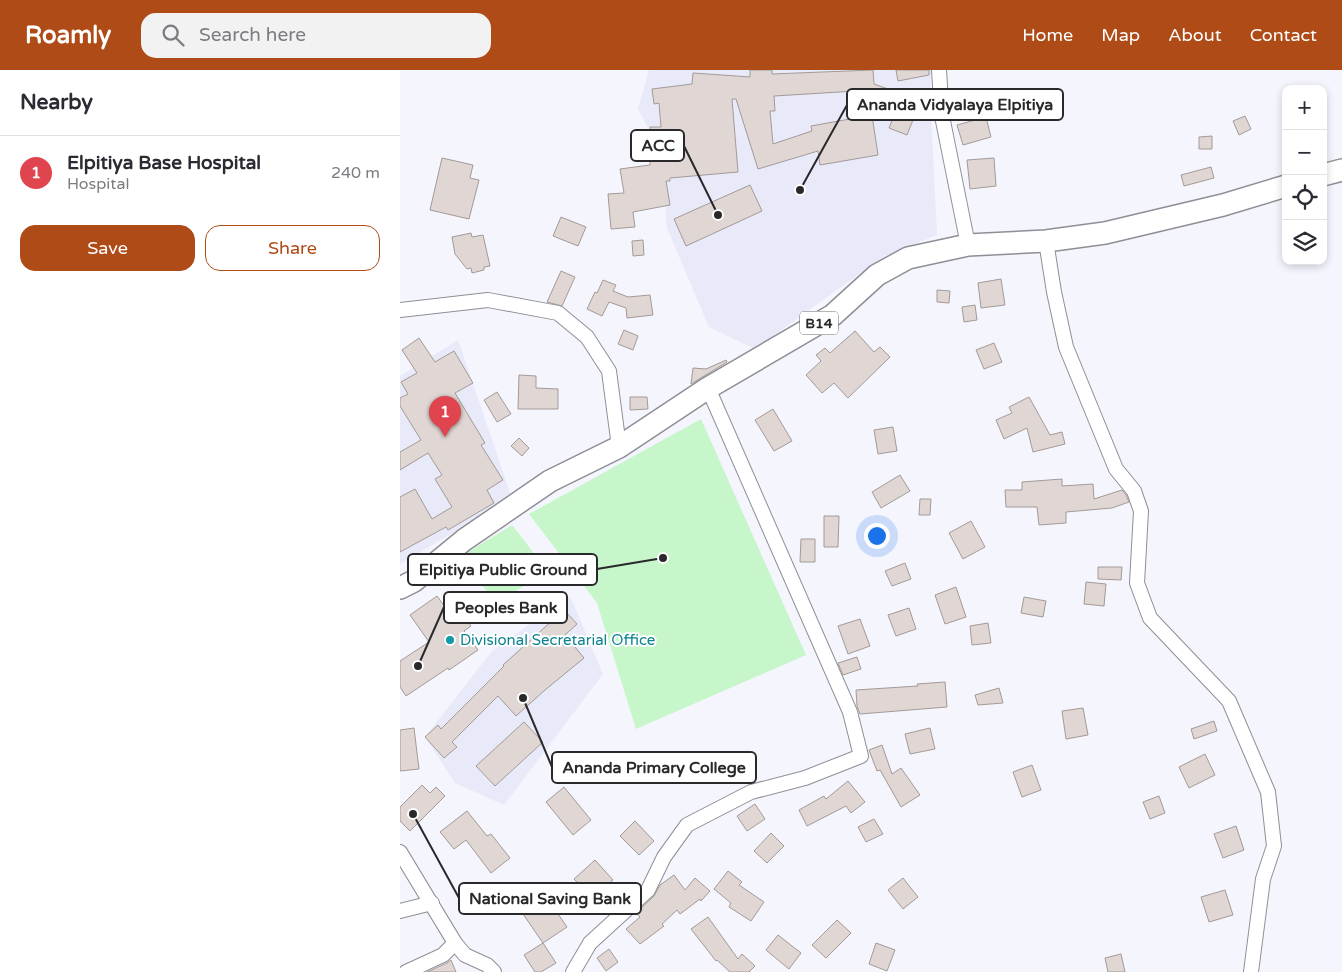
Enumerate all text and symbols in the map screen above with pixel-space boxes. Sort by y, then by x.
search box [141,13,491,58]
text: Roamly [25,21,111,50]
icon: search [159,21,187,49]
text: Search here [199,24,306,46]
text: Home [1022,24,1073,46]
text: Map [1101,24,1140,46]
text: About [1168,24,1222,46]
text: Contact [1250,24,1317,46]
map controls [1282,85,1327,265]
button: + [1282,85,1327,130]
callout: Ananda Vidyalaya Elpitiya [847,89,1063,120]
text: Nearby [20,90,93,115]
text: Ananda Vidyalaya Elpitiya [857,95,1053,115]
callout: ACC [631,130,684,161]
button: − [1282,130,1327,175]
text: ACC [641,136,675,156]
text: Elpitiya Base Hospital [67,152,261,174]
text: 1 [31,163,41,183]
text: 240 m [331,163,380,183]
text: Hospital [67,174,129,194]
button: locate [1282,175,1327,220]
button: layers [1282,220,1327,265]
button: Save [20,225,195,271]
button: Share [205,225,380,271]
road number: B14 [800,312,838,334]
pin: 1 [429,396,461,437]
your location [864,523,890,549]
callout: Elpitiya Public Ground [408,554,597,585]
text: Elpitiya Public Ground [419,560,587,580]
callout: Peoples Bank [444,592,567,623]
text: Peoples Bank [455,598,558,618]
place label: Divisional Secretarial Office [460,631,655,649]
marker: Divisional Secretarial Office [444,634,456,646]
callout: Ananda Primary College [552,752,756,783]
text: Ananda Primary College [562,758,746,778]
callout: National Saving Bank [459,883,641,914]
text: National Saving Bank [469,889,631,909]

